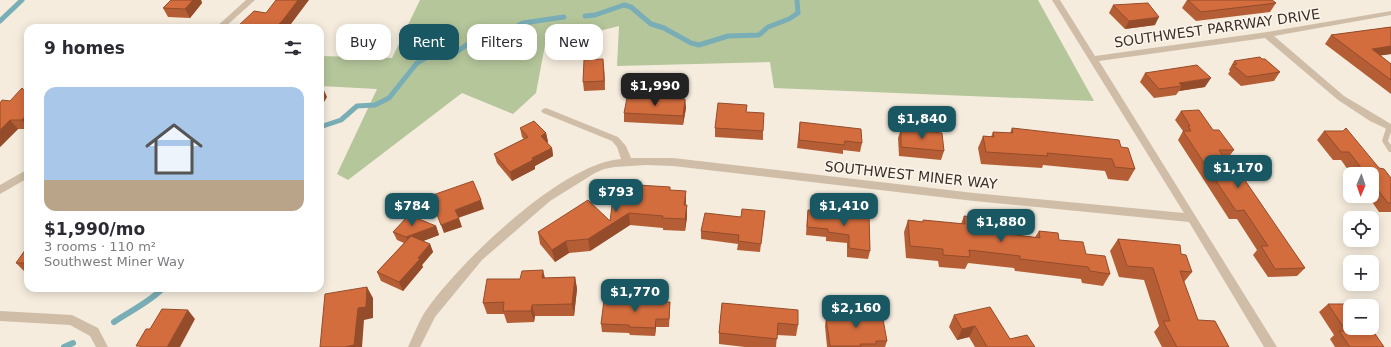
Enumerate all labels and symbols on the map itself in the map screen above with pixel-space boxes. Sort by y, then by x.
street label: SOUTHWEST PARRWAY DRIVE [1113,6,1321,50]
pin: $1,990 [622,73,688,107]
pin: $1,840 [889,106,955,140]
pin: $1,170 [1205,155,1271,189]
street label: SOUTHWEST MINER WAY [824,158,999,192]
north arrow [1343,167,1379,203]
pin: $793 [592,179,640,213]
pin: $784 [388,193,436,227]
pin: $1,410 [811,193,877,227]
pin: $1,880 [968,209,1034,243]
pin: $1,770 [602,279,668,313]
pin: $2,160 [823,295,889,329]

